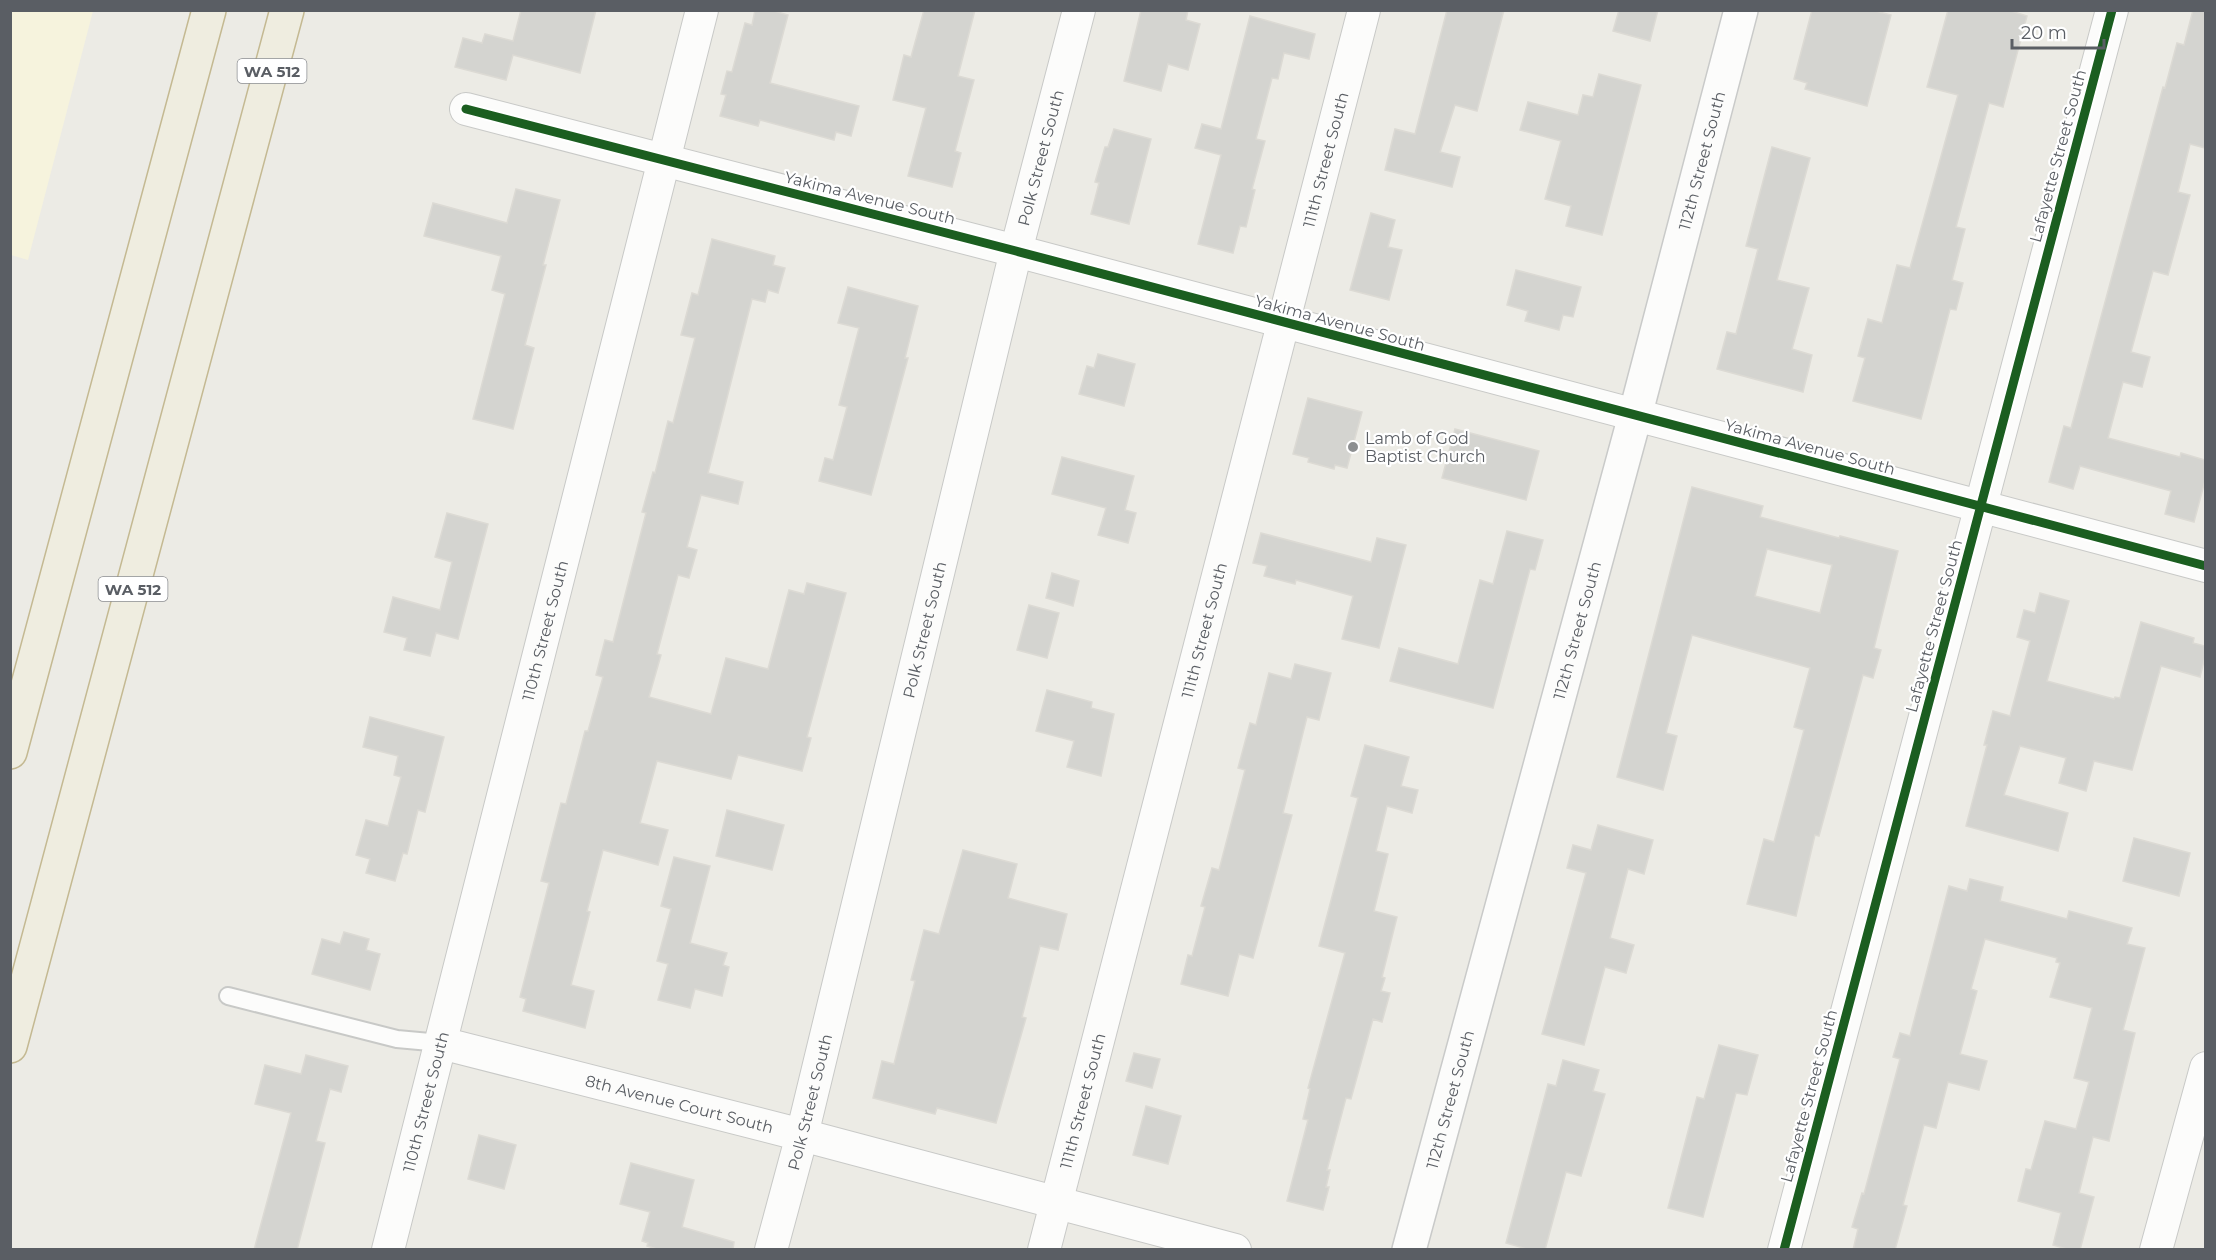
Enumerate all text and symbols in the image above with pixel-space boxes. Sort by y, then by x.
scale bar [2012,12,2104,50]
text: 20 m [2021,22,2067,44]
road number: WA 512 [238,59,306,83]
street label: Lafayette Street South [2026,67,2090,245]
street label: Polk Street South [1013,88,1067,228]
street label: 112th Street South [1674,89,1729,232]
street label: 111th Street South [1299,90,1352,230]
street label: Yakima Avenue South [783,168,957,228]
street label: Yakima Avenue South [1253,291,1427,355]
street label: Yakima Avenue South [1723,415,1897,479]
place label: Lamb of God Baptist Church [1365,429,1485,466]
marker: Lamb of God Baptist Church [1346,440,1360,454]
street label: Lafayette Street South [1902,537,1966,715]
street label: 110th Street South [518,558,572,703]
street label: Polk Street South [899,559,950,700]
street label: 112th Street South [1549,559,1605,702]
street label: 111th Street South [1177,560,1231,700]
road number: WA 512 [98,577,168,601]
street label: Lafayette Street South [1777,1007,1841,1185]
street label: 112th Street South [1422,1028,1478,1171]
street label: 110th Street South [399,1029,452,1174]
street label: 111th Street South [1056,1031,1109,1171]
street label: Polk Street South [783,1032,836,1172]
street label: 8th Avenue Court South [583,1071,775,1137]

